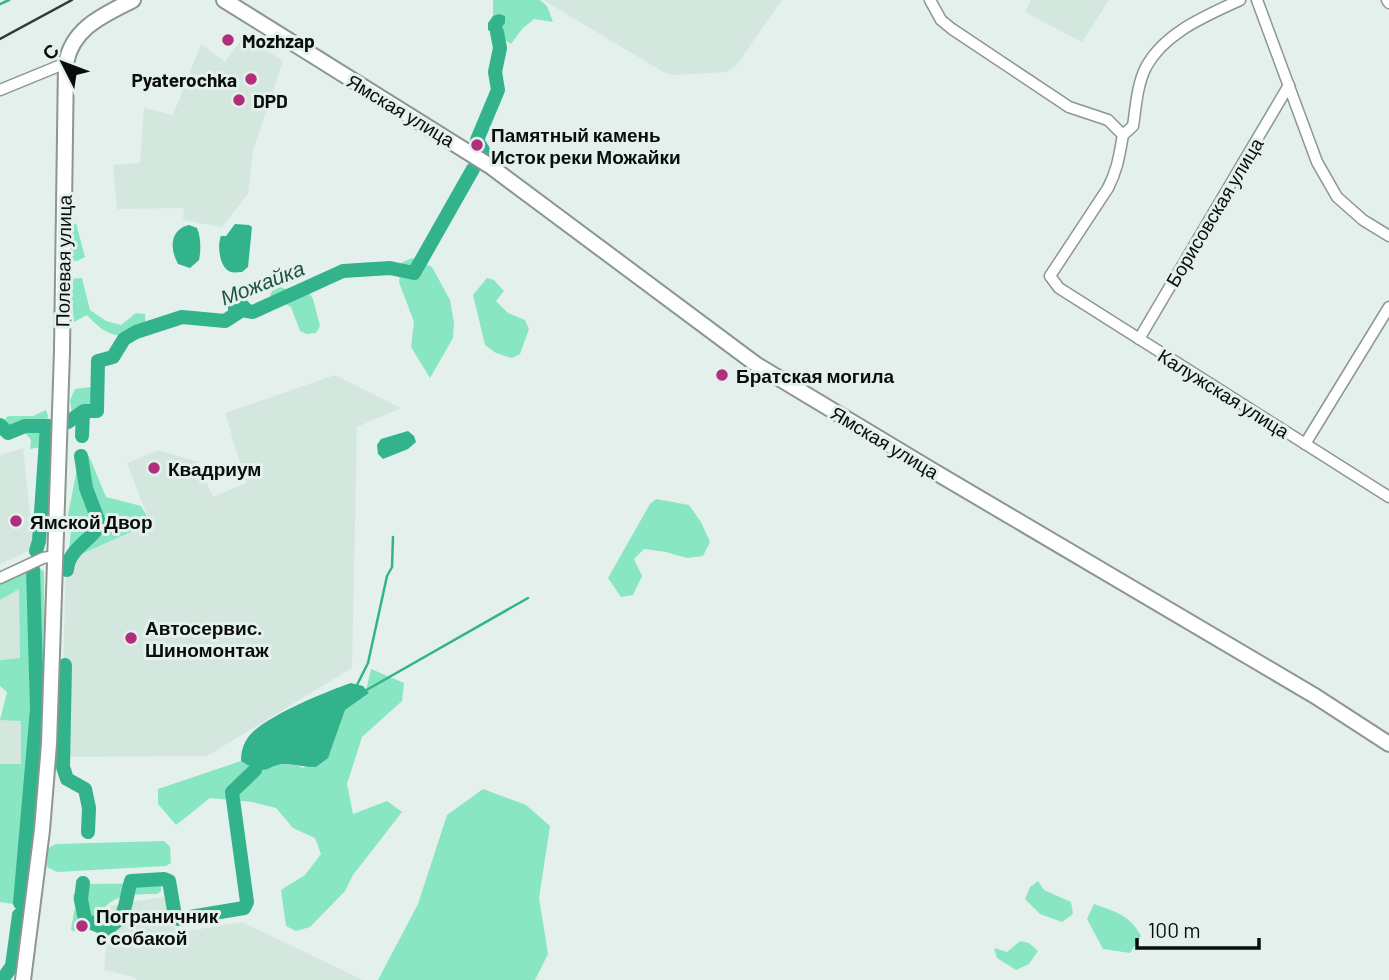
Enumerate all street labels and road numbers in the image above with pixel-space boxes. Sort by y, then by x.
street label: Ямская улица [343,69,460,151]
street label: Борисовская улица [1160,133,1268,291]
street label: Полевая улица [50,194,76,327]
street label: Калужская улица [1154,343,1294,443]
street label: Ямская улица [827,401,944,483]

